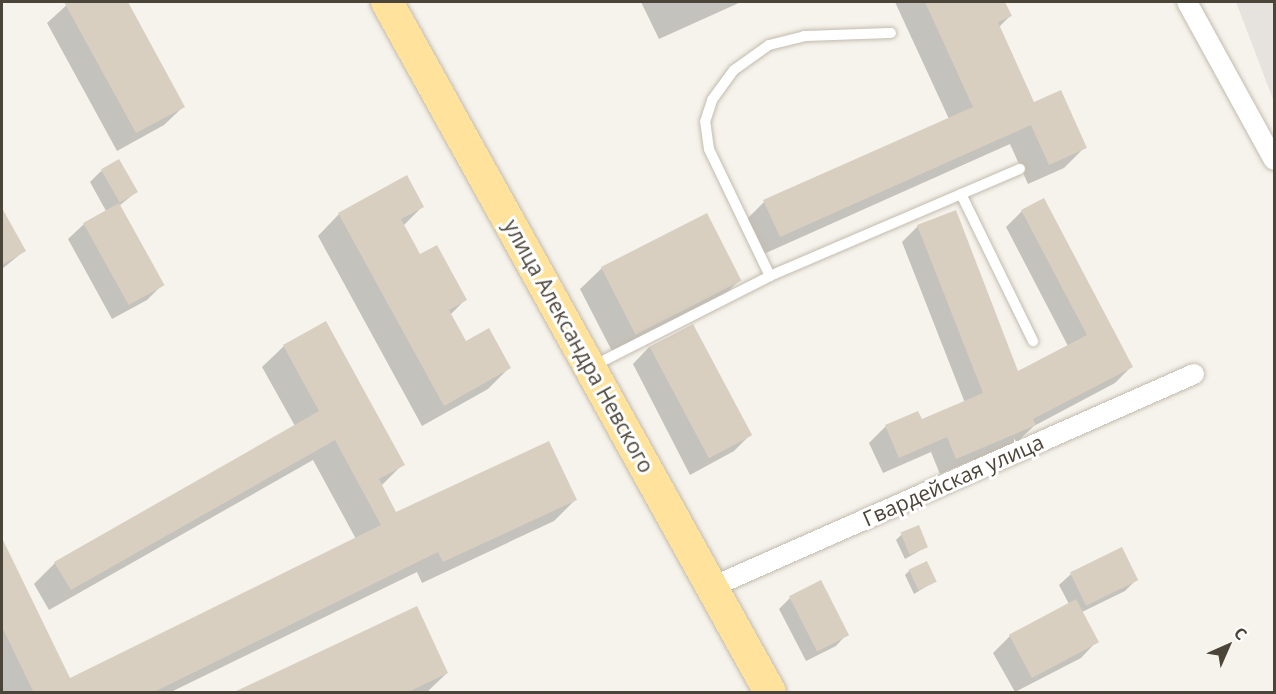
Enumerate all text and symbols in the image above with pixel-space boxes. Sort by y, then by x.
street label: улица Александра Невского [499,215,659,477]
street label: Гвардейская улица [859,429,1047,531]
north arrow [1198,616,1258,676]
text: С [1229,622,1252,645]

